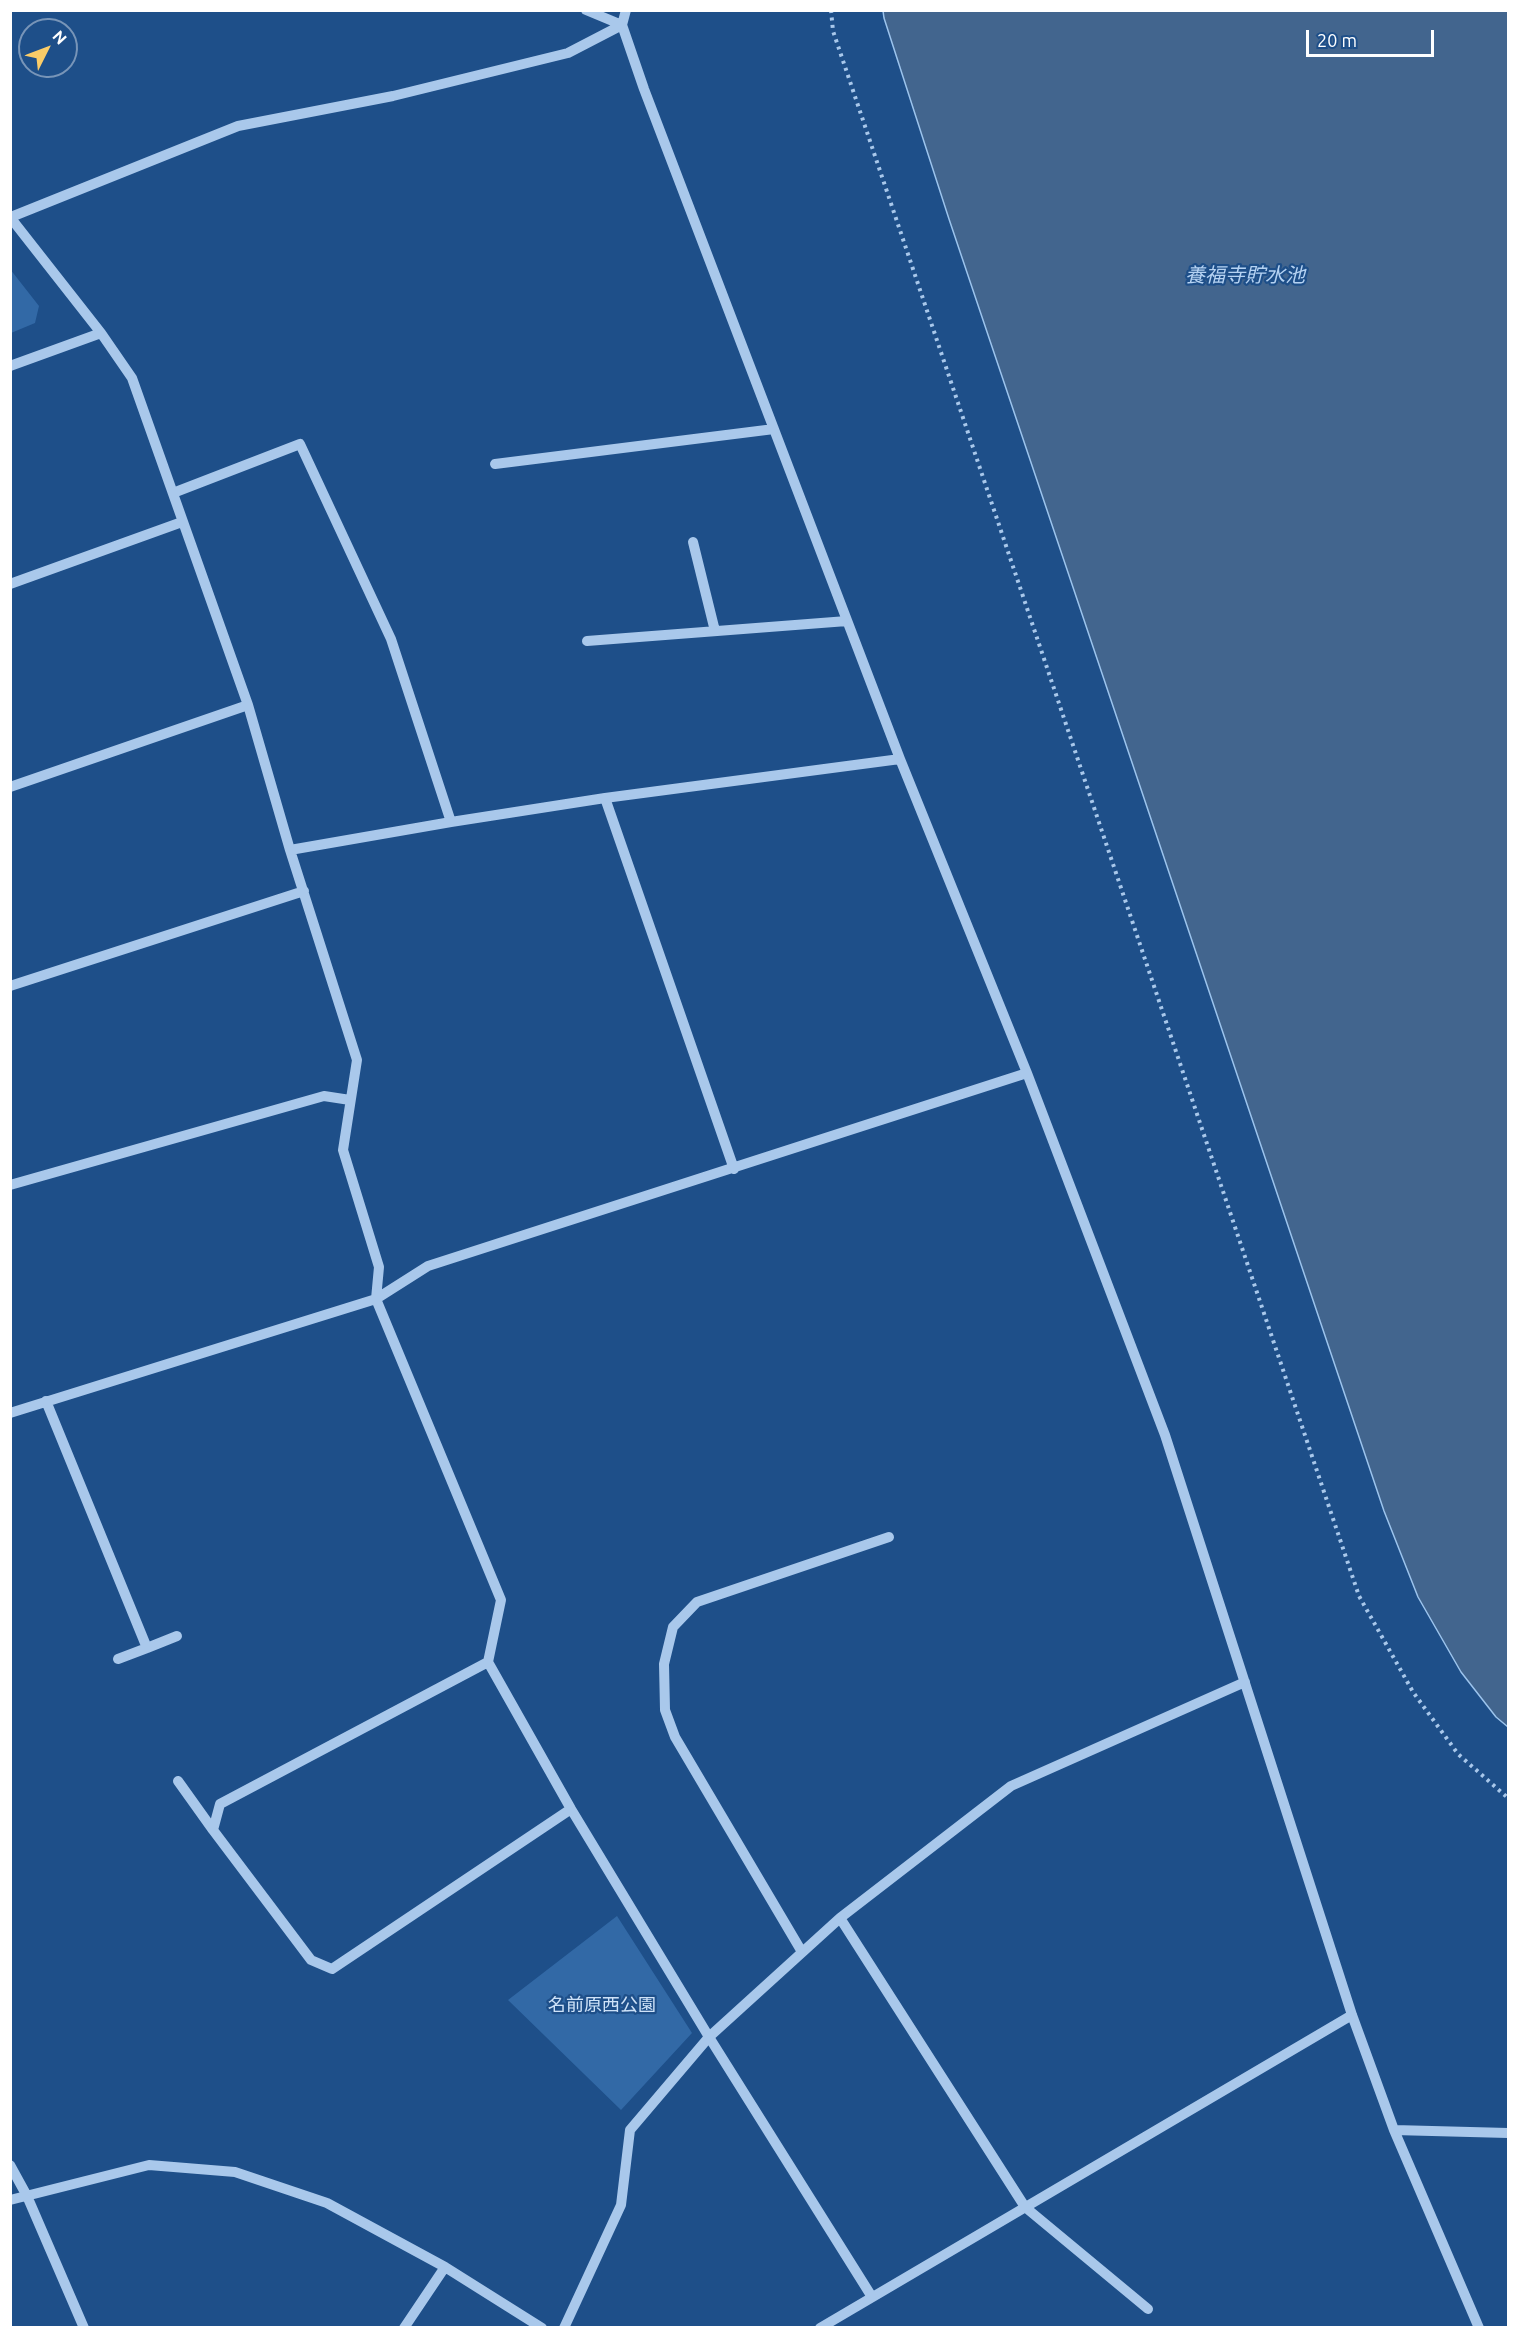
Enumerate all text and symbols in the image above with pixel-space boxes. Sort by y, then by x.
north arrow [18,18,78,78]
scale bar [1309,18,1436,56]
text: N [49,27,71,48]
text: 20 m [1317,30,1357,50]
water label: 養福寺貯水池 [1185,263,1305,287]
park label: 名前原西公園 [548,1994,656,2016]

